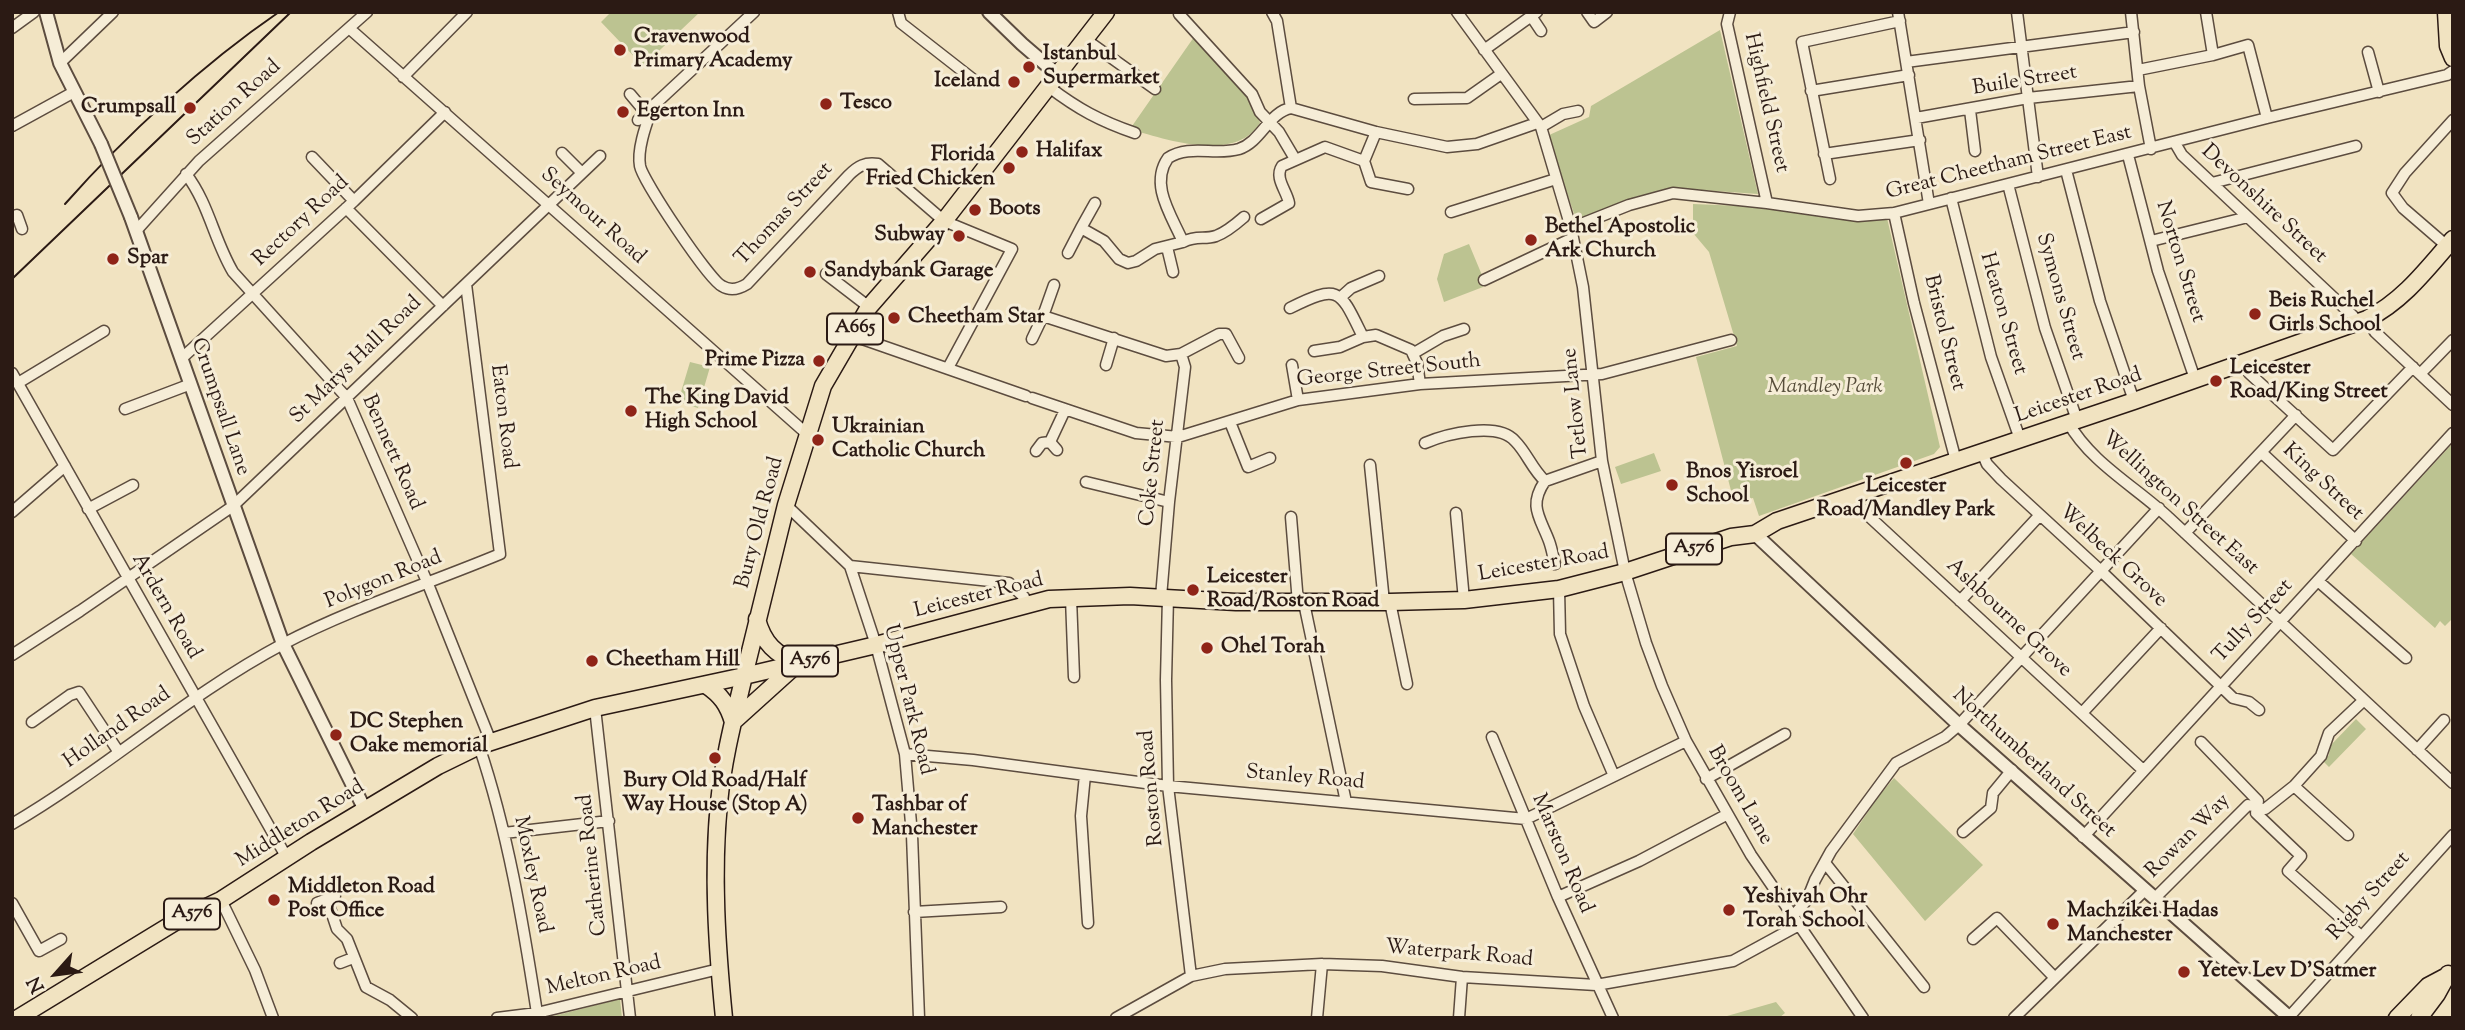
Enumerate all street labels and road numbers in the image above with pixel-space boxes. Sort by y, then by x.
street label: Highfield Street [1737,31,1793,175]
street label: Station Road [183,55,287,153]
street label: Buile Street [1971,61,2079,103]
street label: Great Cheetham Street East [1884,121,2134,207]
street label: Devonshire Street [2195,140,2331,270]
street label: Thomas Street [731,158,839,272]
street label: Seymour Road [534,163,650,271]
street label: Rectory Road [249,171,355,273]
street label: Norton Street [2149,198,2209,326]
street label: Symons Street [2029,231,2089,363]
street label: Heaton Street [1973,250,2031,378]
street label: Bristol Street [1916,272,1970,394]
street label: St Marys Hall Road [286,292,428,430]
road number: A665 [827,314,883,344]
street label: Crumpsall Lane [184,335,254,479]
street label: Tetlow Lane [1559,347,1595,459]
street label: George Street South [1296,350,1482,394]
street label: Eaton Road [483,363,521,471]
street label: Leicester Road [2012,364,2146,430]
street label: Bennett Road [354,392,428,514]
street label: Coke Street [1136,418,1172,528]
street label: Wellington Street East [2095,427,2263,581]
street label: King Street [2276,439,2368,527]
street label: Bury Old Road [731,454,791,592]
street label: Welbeck Grove [2052,500,2172,614]
road number: A576 [1666,534,1722,564]
street label: Leicester Road [1477,541,1611,589]
street label: Polygon Road [322,546,446,616]
street label: Ardern Road [125,550,205,664]
street label: Ashbourne Grove [1940,554,2076,684]
street label: Leicester Road [912,569,1046,625]
street label: Tully Street [2209,575,2299,669]
street label: Upper Park Road [876,622,938,778]
road number: A576 [782,646,838,676]
street label: Holland Road [60,683,176,775]
street label: Northumberland Street [1946,684,2120,844]
street label: Roston Road [1135,729,1171,847]
street label: Broom Lane [1701,742,1777,850]
street label: Stanley Road [1245,761,1365,797]
street label: Middleton Road [232,775,370,875]
street label: Rowan Way [2141,789,2237,885]
street label: Marston Road [1524,790,1598,918]
street label: Catherine Road [574,793,614,937]
street label: Moxley Road [506,814,556,936]
street label: Rigby Street [2323,847,2417,947]
road number: A576 [164,898,220,930]
street label: Waterpark Road [1384,936,1534,974]
street label: Melton Road [544,952,664,1002]

